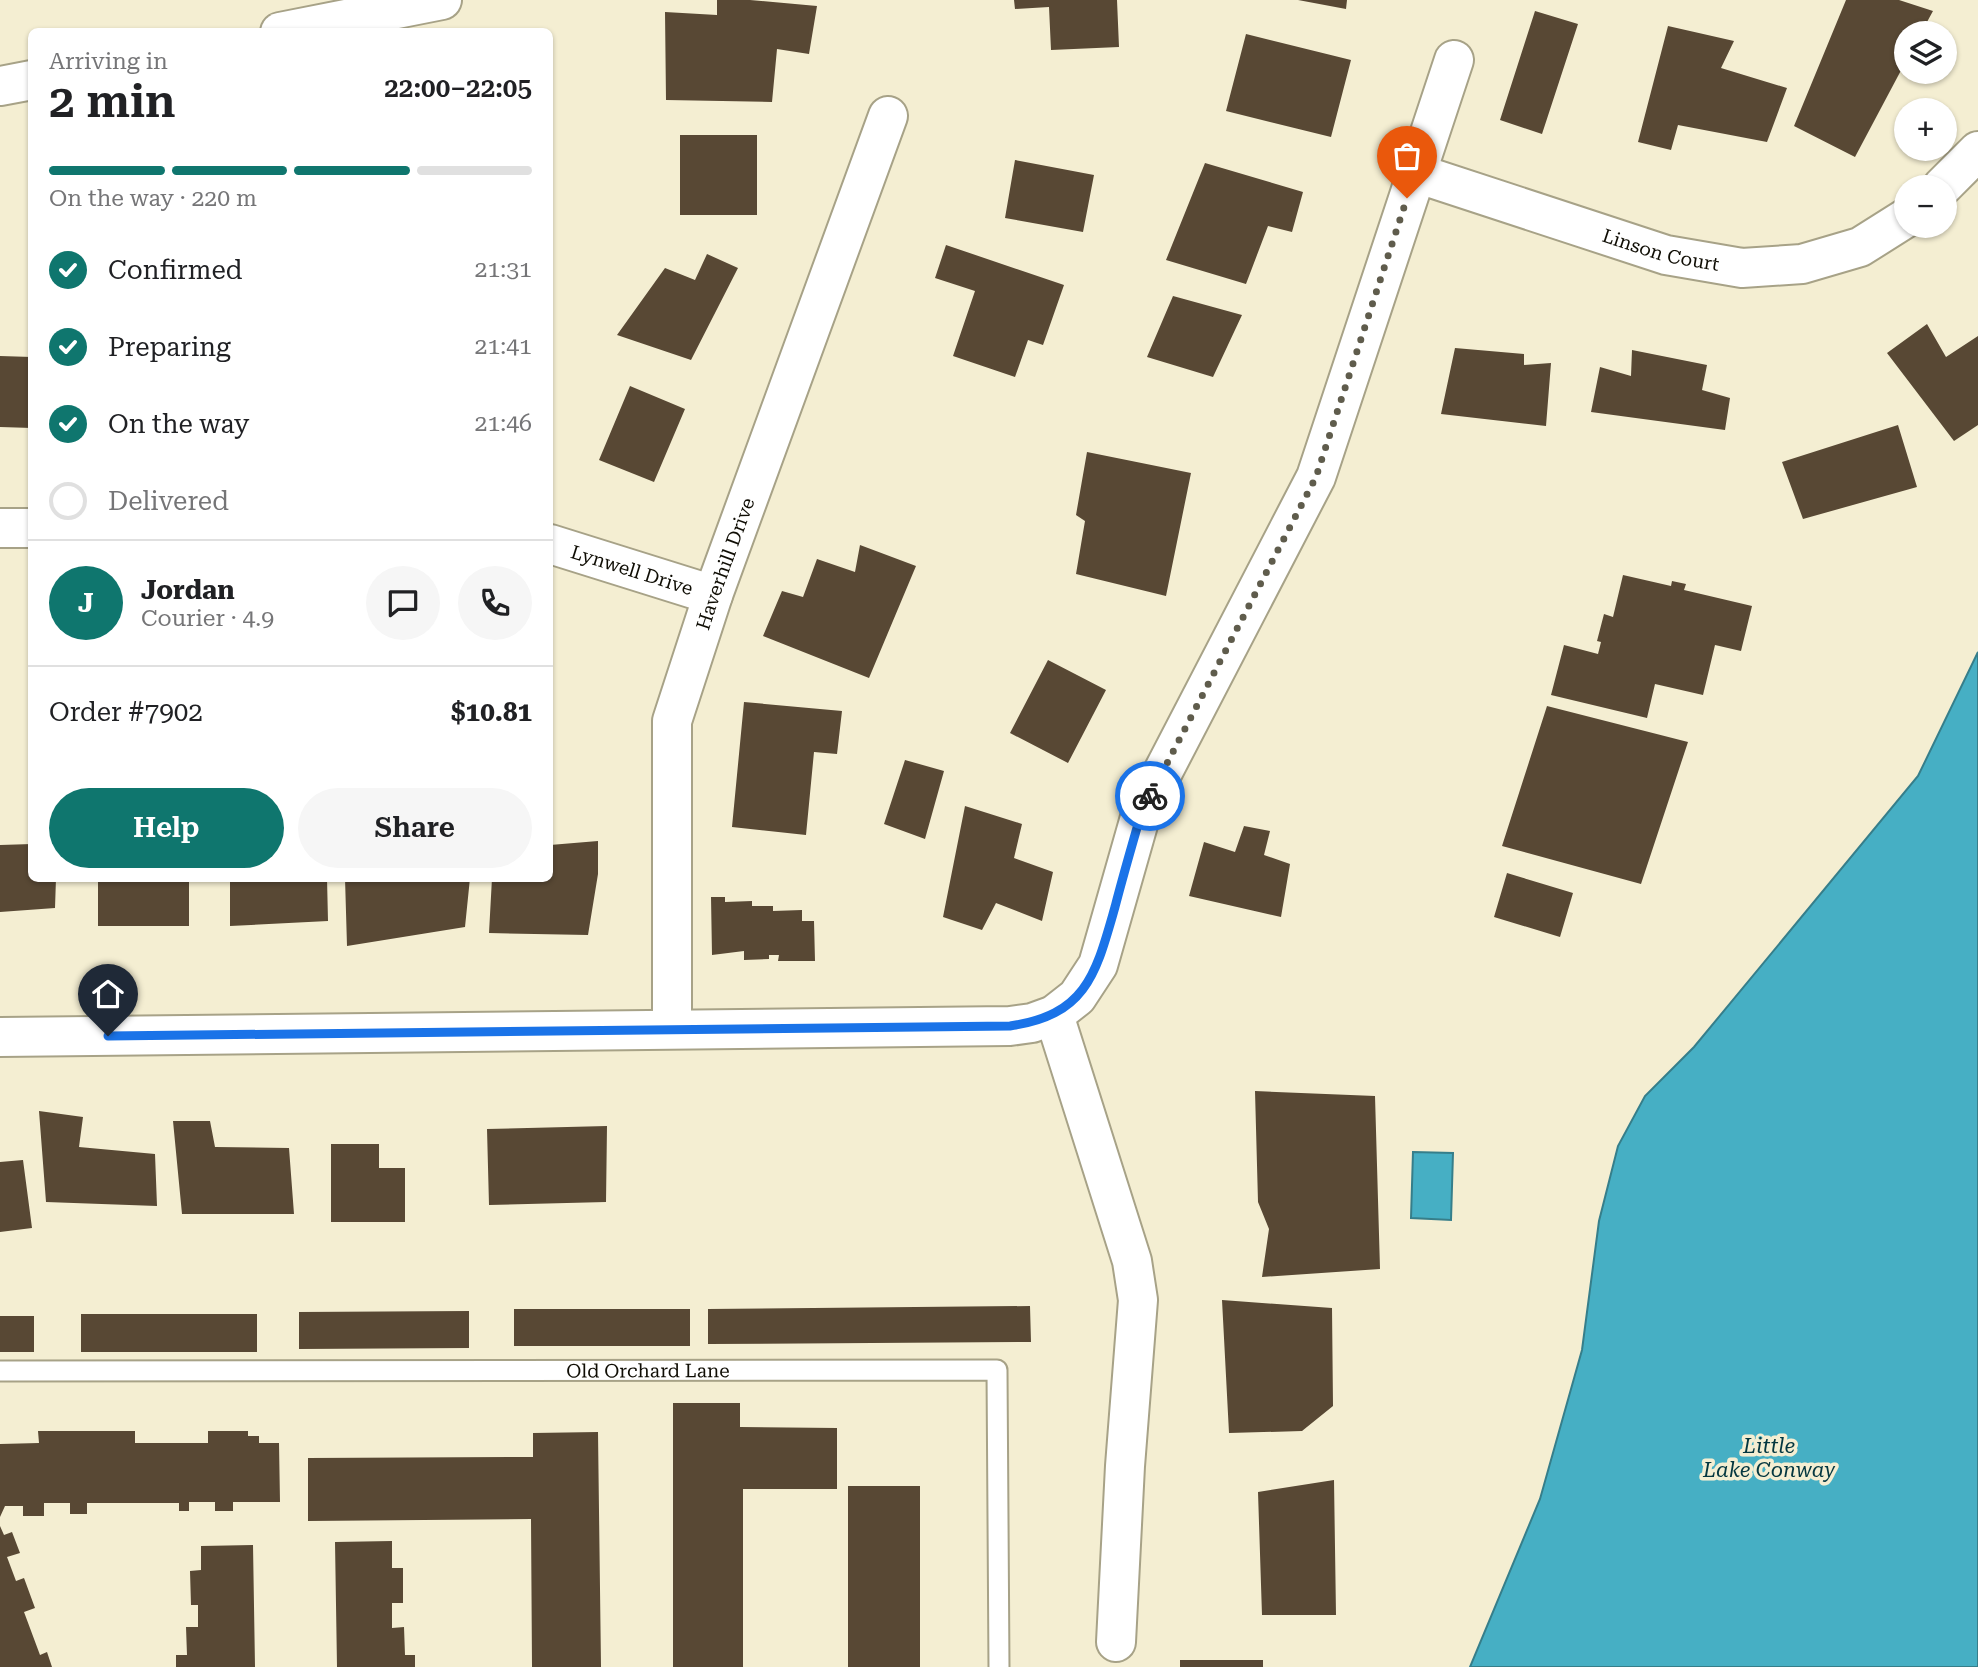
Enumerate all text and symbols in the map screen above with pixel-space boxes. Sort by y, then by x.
map controls [1894,21,1957,238]
button: layers [1894,21,1957,84]
text: Arriving in [49,48,168,75]
text: 22:00–22:05 [384,73,532,103]
text: 2 min [49,74,176,128]
button: + [1894,98,1957,161]
pin [1377,126,1437,198]
icon: bag [1388,137,1426,175]
button: − [1894,175,1957,238]
text: On the way · 220 m [49,185,257,212]
street label: Linson Court [1599,224,1721,276]
icon: check [49,251,87,289]
text: Confirmed [108,255,243,285]
text: 21:31 [475,256,532,283]
icon: check [49,328,87,366]
text: Preparing [108,332,231,362]
text: 21:41 [475,333,532,360]
icon: check [49,405,87,443]
text: On the way [108,409,249,439]
text: 21:46 [475,410,532,437]
text: Delivered [108,486,229,516]
street label: Haverhill Drive [691,495,760,633]
street label: Lynwell Drive [568,540,696,600]
button: chat [366,566,440,640]
button: phone [458,566,532,640]
text: Jordan [141,575,235,605]
text: J [78,588,94,618]
text: Courier · 4.9 [141,605,274,632]
text: Order #7902 [49,697,203,727]
text: $10.81 [451,697,532,727]
courier [1115,761,1185,831]
icon: bike [1131,777,1169,815]
button: Help [49,788,284,868]
button: Share [298,788,532,868]
pin [78,964,138,1036]
icon: home [89,975,127,1013]
street label: Old Orchard Lane [566,1359,730,1382]
water label: Little Lake Conway [1702,1434,1835,1482]

